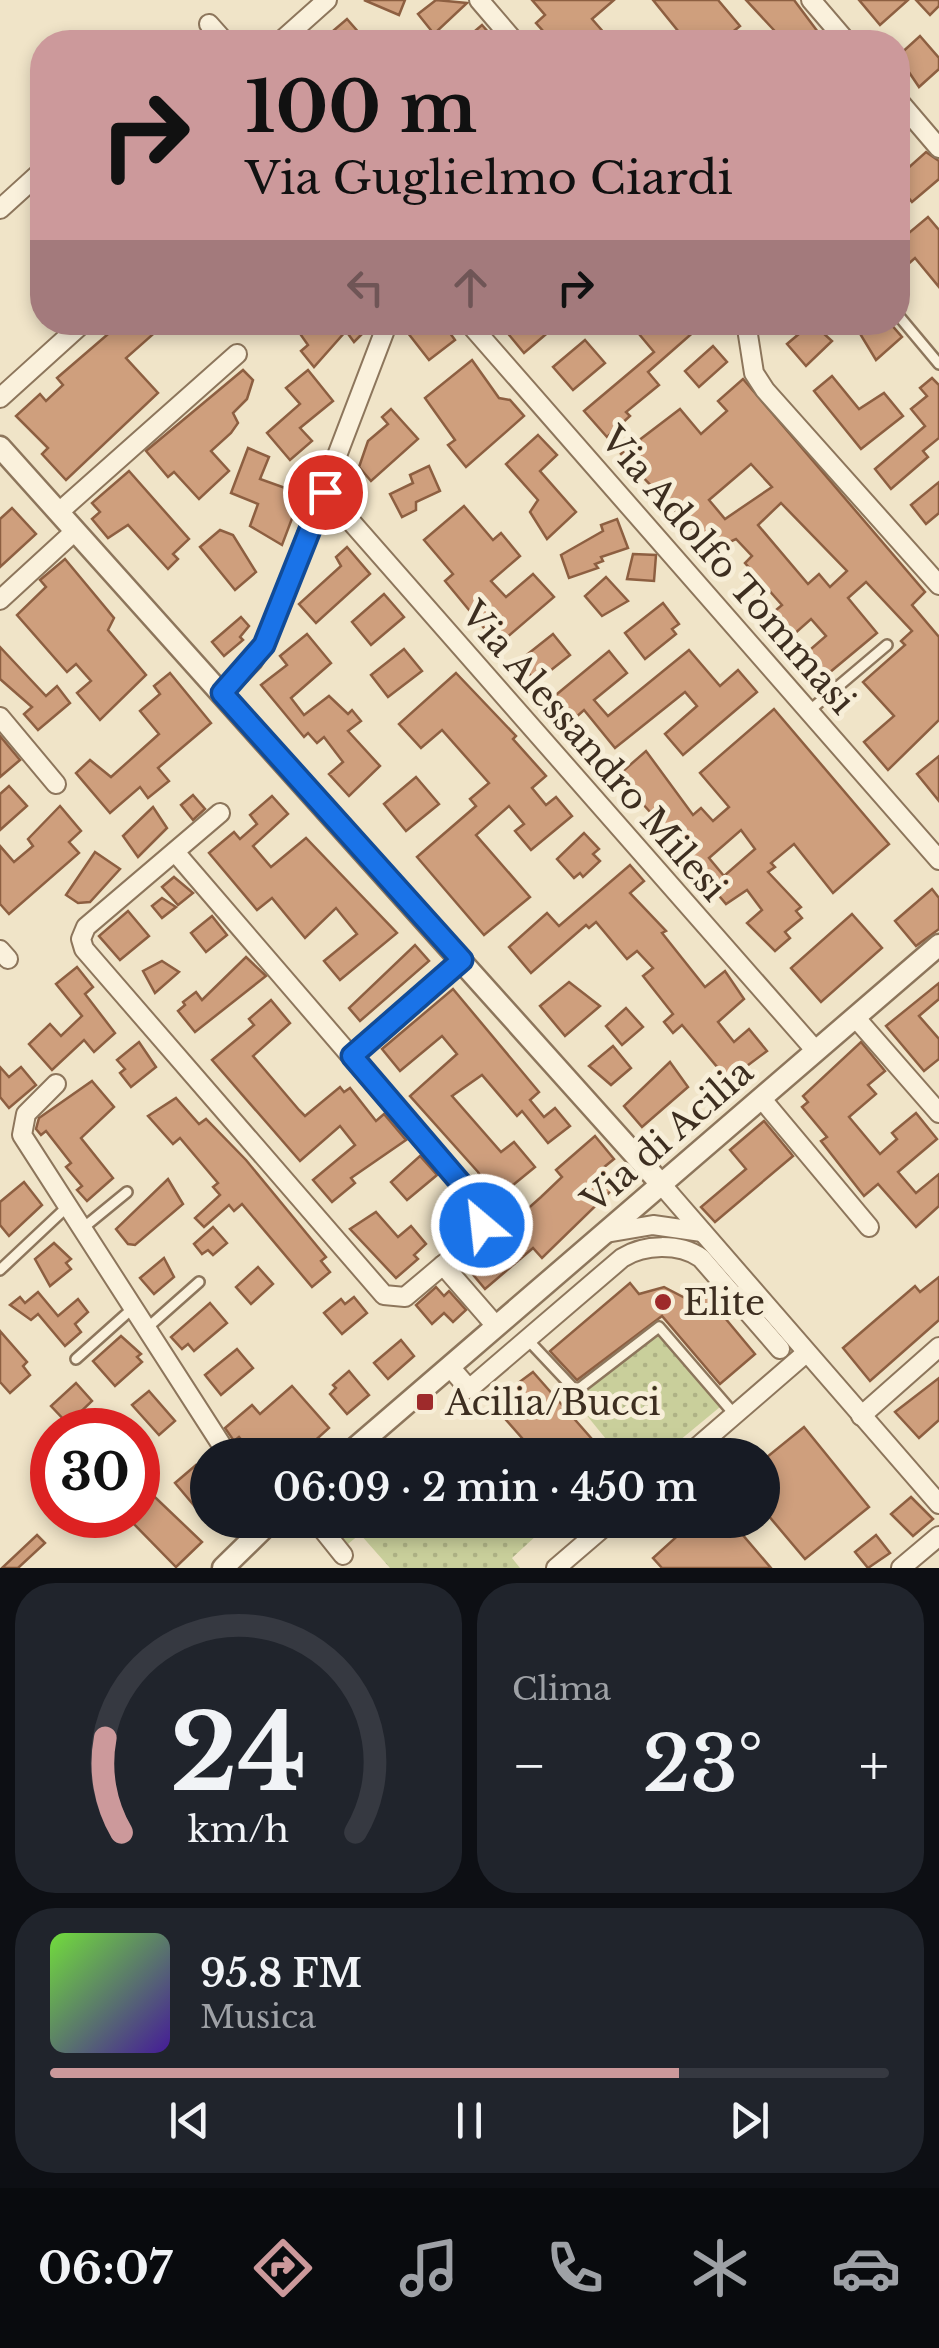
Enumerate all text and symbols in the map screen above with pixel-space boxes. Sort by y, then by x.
text: 100 m [245,64,477,151]
icon: right [80,70,210,200]
text: Via Guglielmo Ciardi [245,150,733,206]
icon: left [338,260,393,315]
icon: ahead [443,260,498,315]
icon: right [548,260,603,315]
street label: Via Adolfo Tommasi [591,417,864,722]
pin [283,450,368,535]
icon: arrive [298,465,353,520]
street label: Via Alessandro Milesi [452,592,736,910]
street label: Via di Acilia [572,1050,762,1222]
position arrow [430,1173,534,1277]
place label: Elite [683,1281,765,1324]
marker: Elite [652,1291,674,1313]
place label: Acilia/Bucci [444,1381,661,1424]
marker: Acilia/Bucci [414,1391,436,1413]
speed limit sign: 30 [30,1408,160,1538]
text: 06:09 · 2 min · 450 m [273,1464,697,1511]
text: Clima [512,1669,611,1709]
text: 24 [170,1689,307,1818]
text: 23° [643,1718,763,1811]
text: − [512,1732,547,1800]
text: + [859,1732,889,1800]
text: km/h [188,1807,289,1852]
text: 95.8 FM [200,1950,362,1997]
text: Musica [200,1997,316,2037]
icon: previous [162,2093,217,2148]
icon: pause [442,2093,497,2148]
icon: next [722,2093,777,2148]
icon: directions [248,2233,318,2303]
icon: music [394,2233,464,2303]
icon: phone [540,2233,610,2303]
icon: climate [685,2233,755,2303]
icon: car [831,2233,901,2303]
text: 06:07 [38,2240,172,2296]

